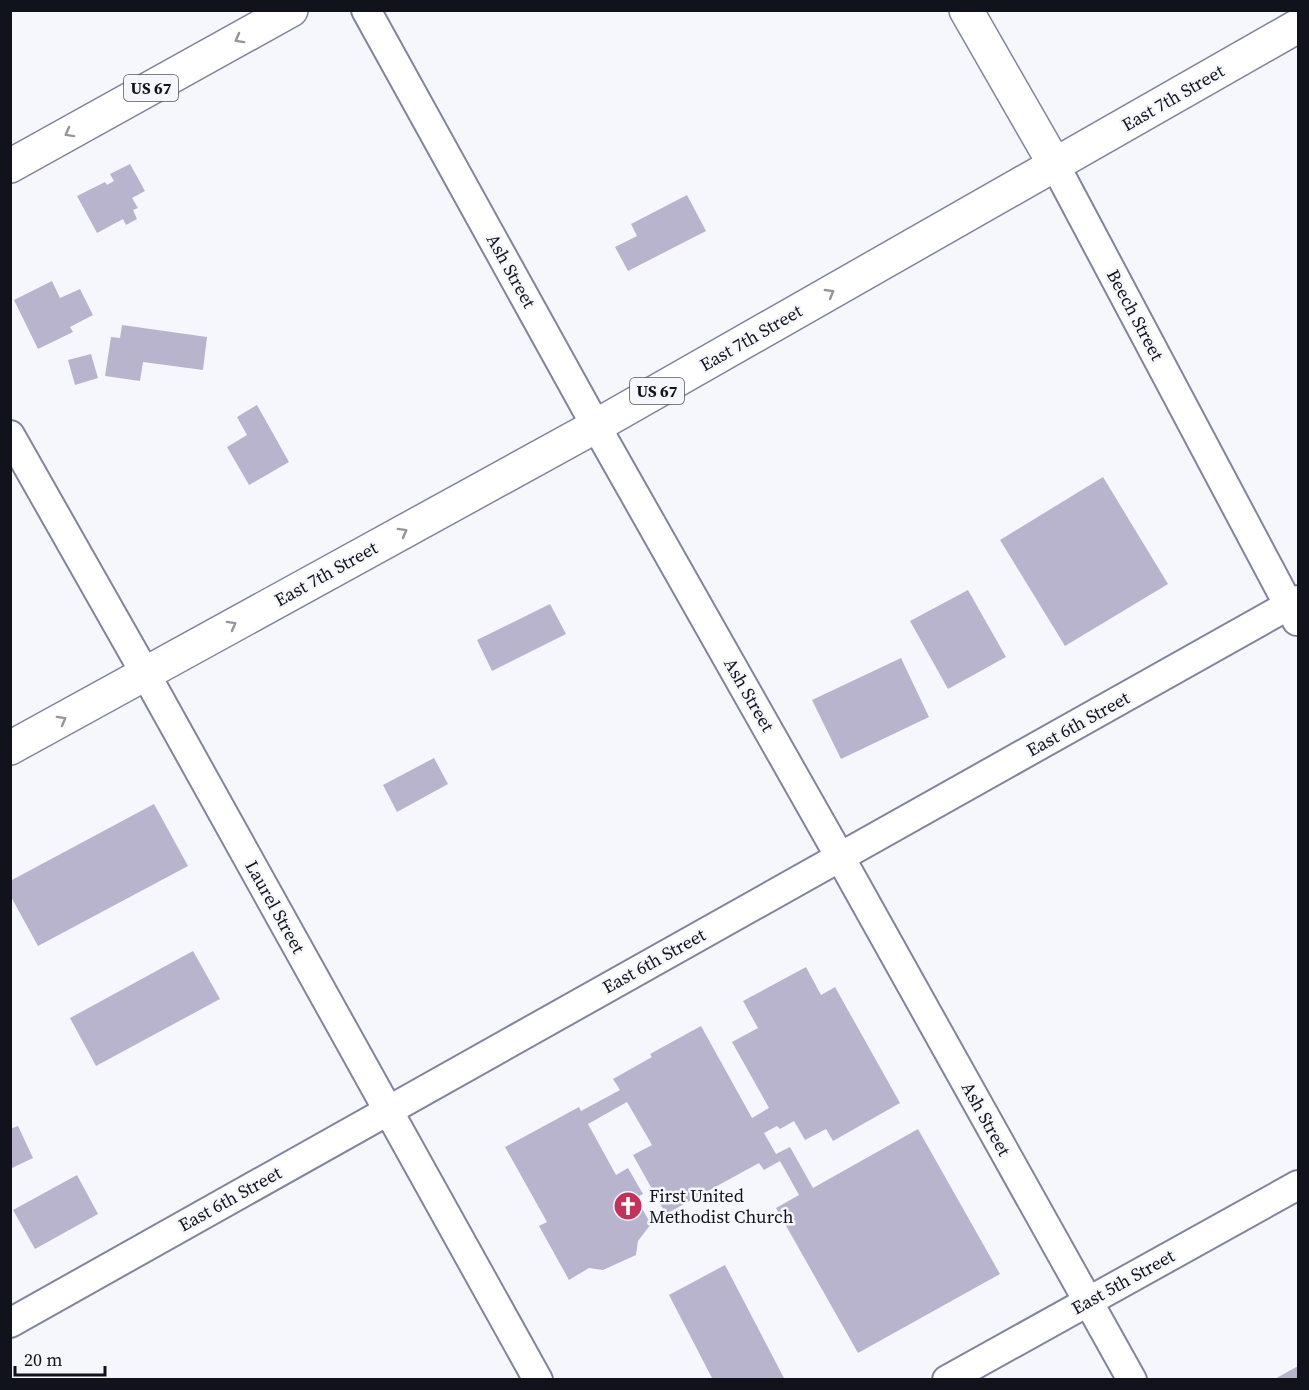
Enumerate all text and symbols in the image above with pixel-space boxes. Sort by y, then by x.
one-way arrow [235,32,246,43]
street label: East 7th Street [1117,58,1229,137]
road number: US 67 [124,75,178,101]
one-way arrow [65,126,75,137]
street label: Ash Street [481,229,542,312]
street label: Beech Street [1101,265,1170,365]
one-way arrow [824,289,834,300]
street label: East 7th Street [695,298,807,377]
road number: US 67 [630,378,684,404]
one-way arrow [397,528,407,539]
street label: East 7th Street [270,535,382,612]
one-way arrow [226,621,236,632]
street label: Ash Street [718,653,781,736]
street label: East 6th Street [1022,685,1134,762]
one-way arrow [55,716,66,727]
street label: Laurel Street [240,856,311,958]
street label: East 6th Street [598,922,710,999]
street label: Ash Street [956,1077,1017,1160]
street label: East 6th Street [174,1160,286,1237]
place label: First United Methodist Church [649,1183,794,1229]
church icon: First United Methodist Church [612,1190,644,1222]
street label: East 5th Street [1067,1243,1179,1320]
scale bar [15,1339,105,1377]
text: 20 m [24,1347,62,1372]

